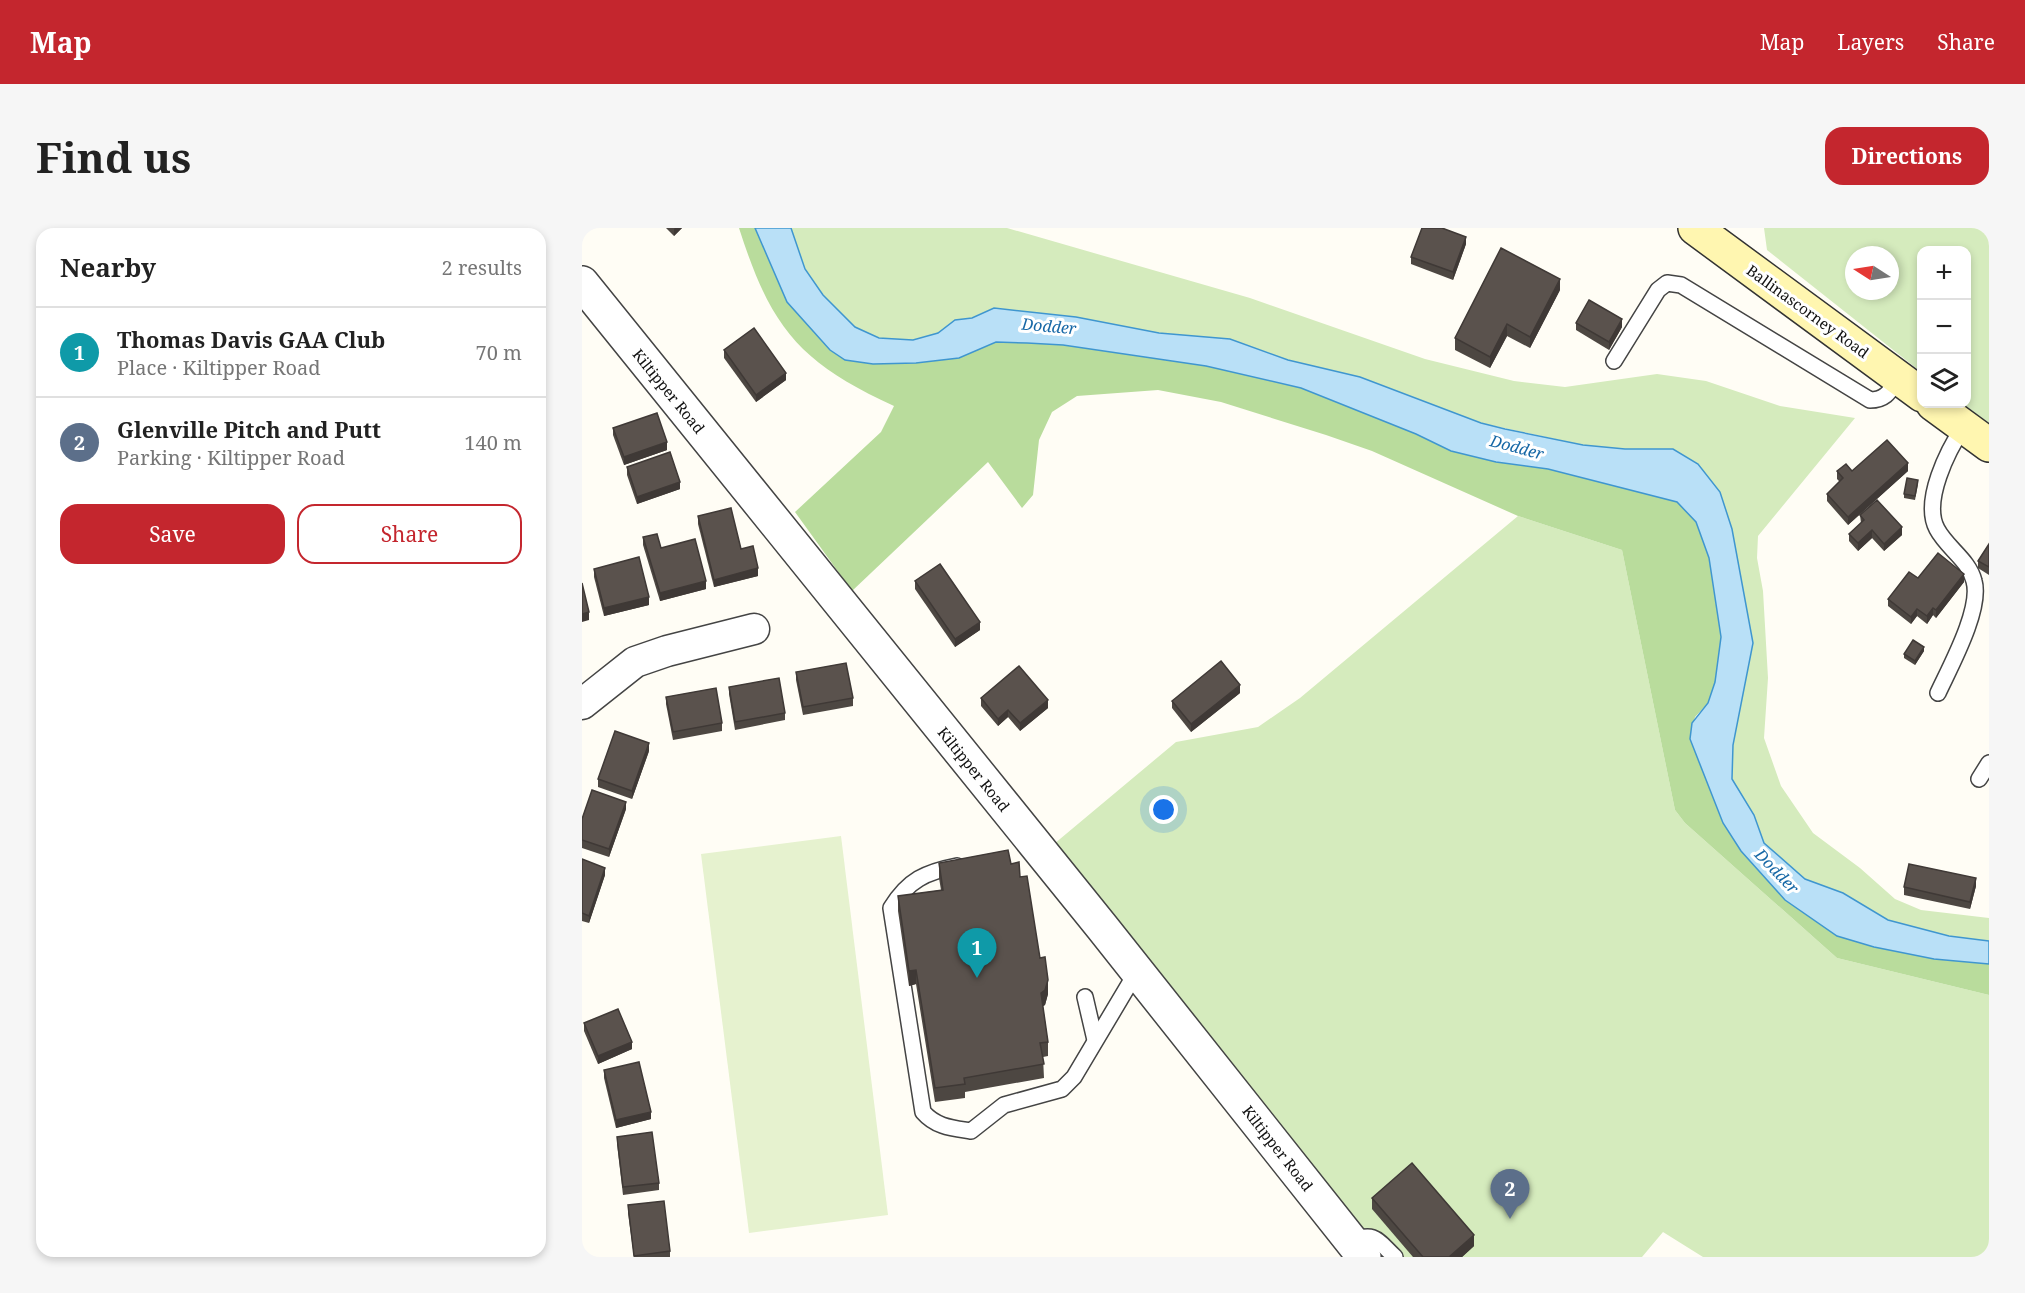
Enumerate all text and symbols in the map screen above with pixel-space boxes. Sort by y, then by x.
text: Map [30,23,92,61]
text: Map [1760,28,1804,56]
text: Layers [1837,28,1904,56]
text: Share [1937,28,1995,56]
button: Directions [1825,127,1989,185]
text: Find us [36,128,191,185]
north arrow [1845,246,1899,300]
map controls [1917,246,1971,408]
button: + [1917,246,1971,300]
text: Nearby [60,249,156,285]
text: 2 results [442,254,522,281]
street label: Ballinascorney Road [1743,260,1873,362]
button: − [1917,300,1971,354]
water label: Dodder [1020,313,1078,339]
text: Thomas Davis GAA Club [117,324,385,354]
text: 1 [74,339,85,366]
text: 70 m [476,339,522,366]
street label: Kiltipper Road [629,344,709,438]
text: Place · Kiltipper Road [117,354,321,381]
button: layers [1917,354,1971,408]
text: Glenville Pitch and Putt [117,414,381,444]
text: 2 [74,429,85,456]
text: 140 m [464,429,522,456]
water label: Dodder [1487,429,1547,465]
text: Parking · Kiltipper Road [117,444,345,471]
button: Save [60,504,285,564]
button: Share [297,504,522,564]
street label: Kiltipper Road [934,722,1014,816]
your location [1149,795,1178,824]
water label: Dodder [1749,843,1804,899]
pin: 1 [958,928,996,978]
street label: Kiltipper Road [1238,1101,1318,1195]
pin: 2 [1490,1170,1530,1219]

